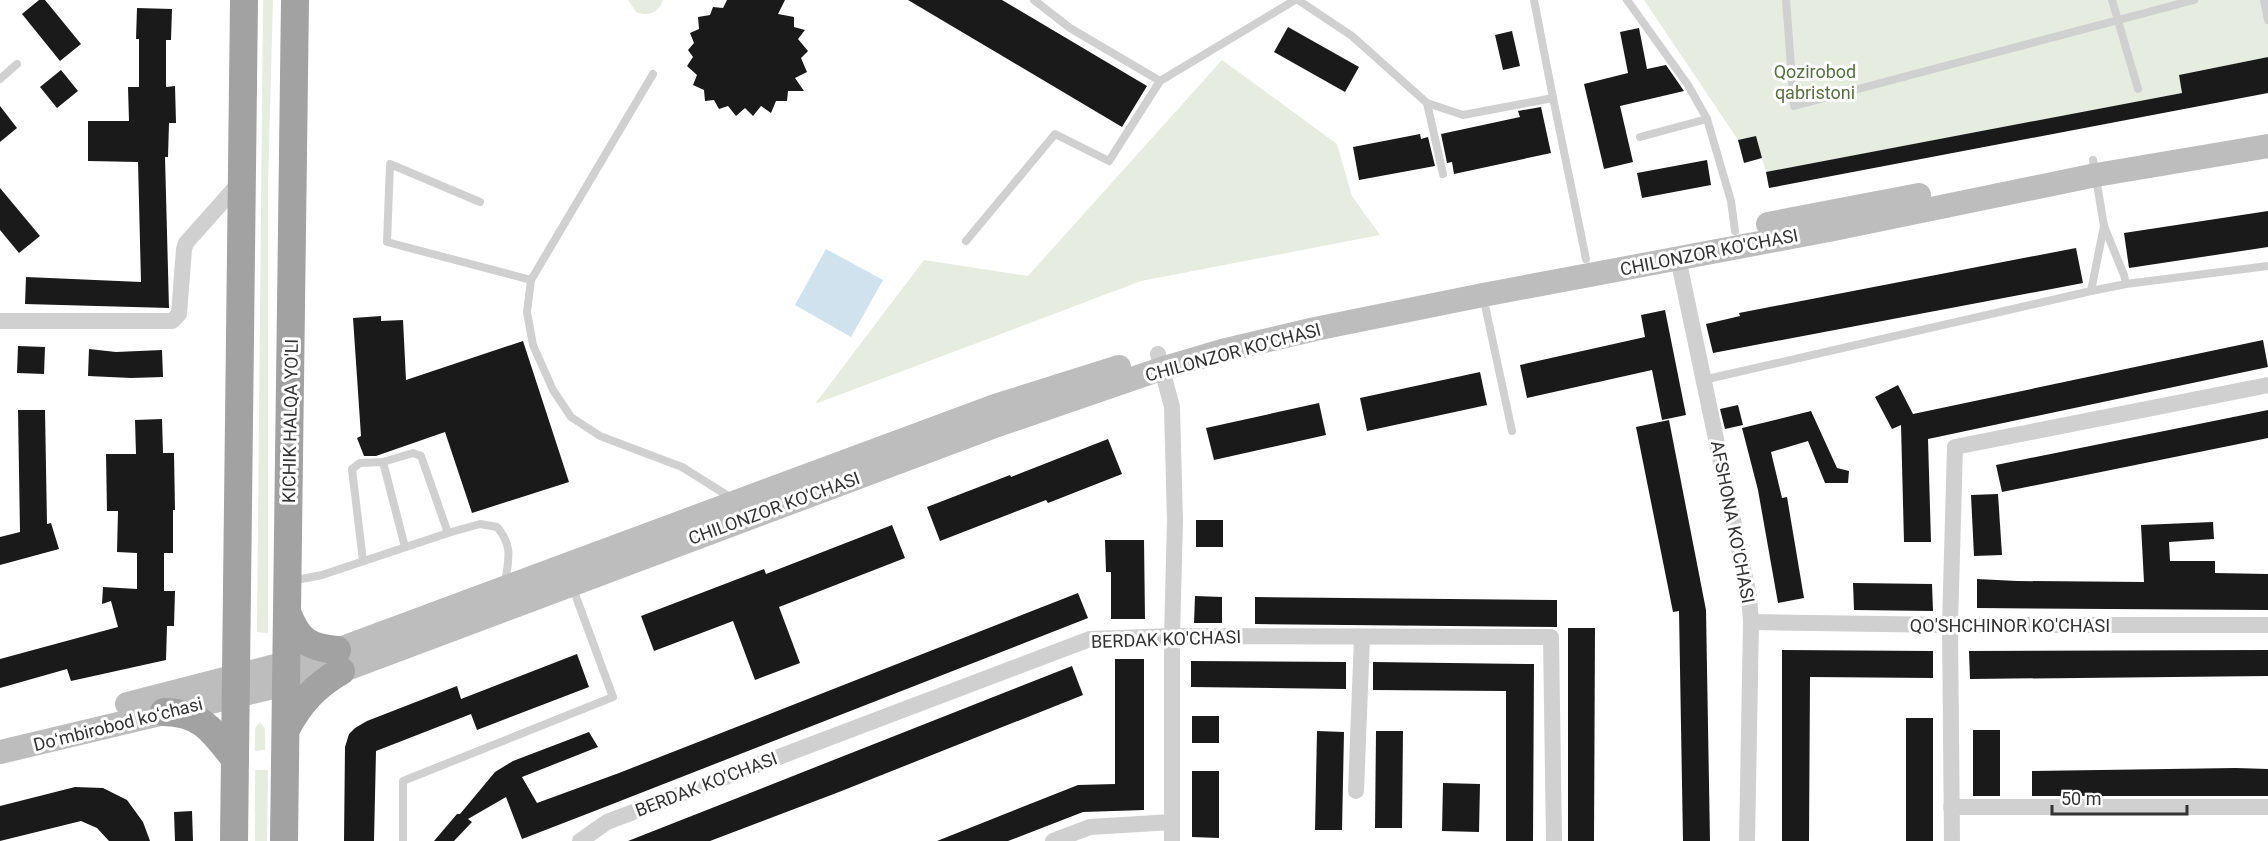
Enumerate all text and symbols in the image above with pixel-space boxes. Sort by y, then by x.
park label: Qozirobod qabristoni [1774,61,1856,103]
street label: CHILONZOR KO'CHASI [1618,224,1800,280]
street label: CHILONZOR KO'CHASI [1143,318,1323,386]
street label: KICHIK HALQA YO'LI [278,339,302,503]
street label: AFSHONA KO'CHASI [1707,439,1759,605]
street label: CHILONZOR KO'CHASI [685,467,863,549]
street label: QO'SHCHINOR KO'CHASI [1910,615,2110,636]
street label: BERDAK KO'CHASI [1091,626,1241,652]
street label: Doʻmbirobod koʻchasi [31,693,205,755]
street label: BERDAK KO'CHASI [632,747,780,821]
scale bar [2052,778,2187,816]
text: 50 m [2061,788,2101,809]

